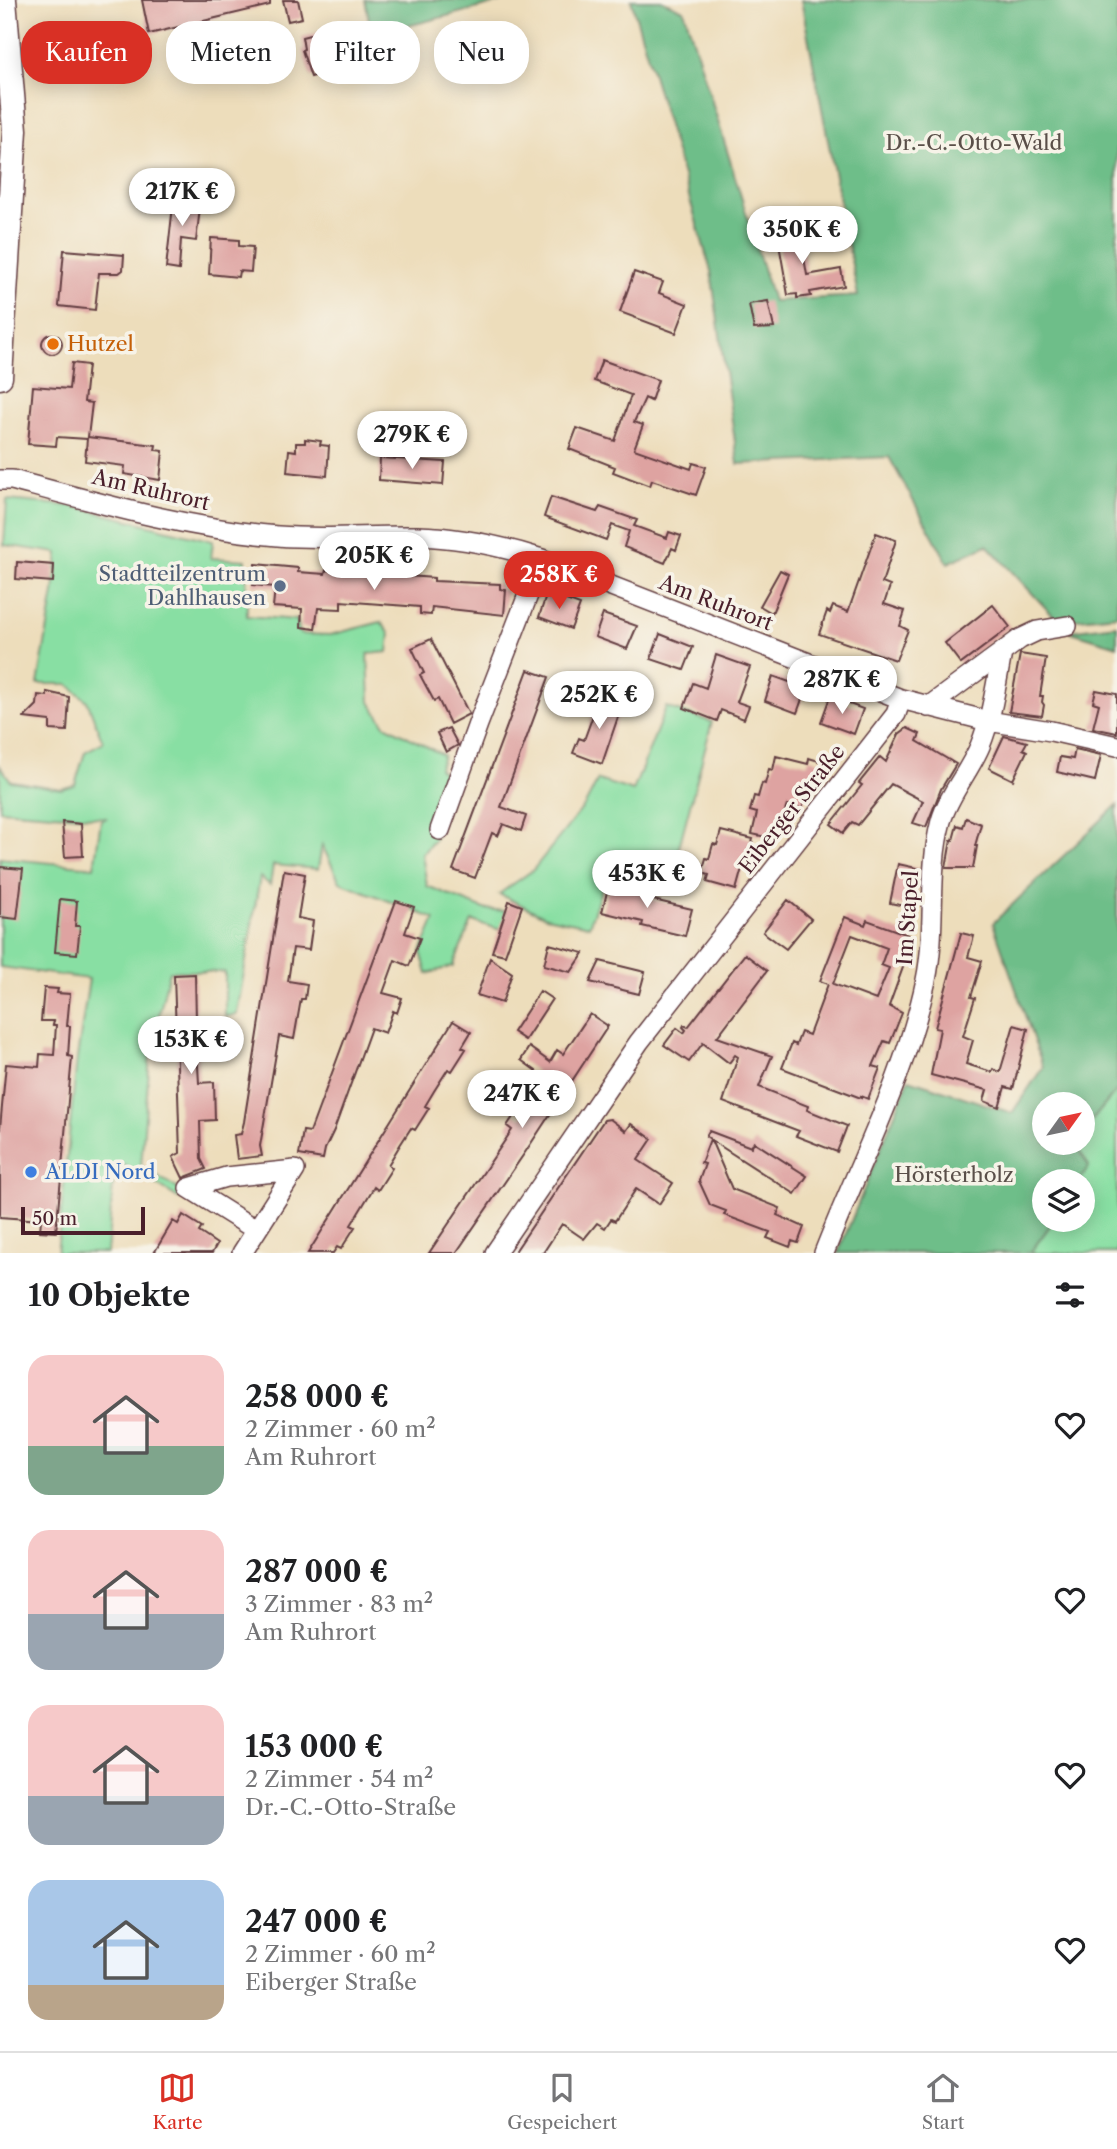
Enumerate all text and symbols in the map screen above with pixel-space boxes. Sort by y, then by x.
chip: Kaufen [21,21,152,84]
chip: Mieten [166,21,296,84]
chip: Filter [310,21,420,84]
chip: Neu [434,21,529,84]
park label: Dr.-C.-Otto-Wald [886,130,1063,155]
pin: 217K € [125,168,239,228]
text: 217K € [145,177,219,205]
pin: 350K € [745,206,859,266]
text: 350K € [763,215,841,243]
place label: Hutzel [67,331,134,356]
marker: Hutzel [45,336,61,352]
pin: 279K € [355,412,469,471]
text: 279K € [373,420,451,448]
street label: Am Ruhrort [89,464,213,515]
pin: 205K € [317,532,431,592]
text: 205K € [334,541,414,569]
pin: 258K € [502,552,616,611]
text: 258K € [520,560,598,588]
place label: Stadtteilzentrum Dahlhausen [98,561,266,610]
street label: Am Ruhrort [655,569,777,636]
marker: Stadtteilzentrum Dahlhausen [272,578,288,594]
pin: 287K € [785,656,899,716]
text: 287K € [803,665,881,693]
pin: 252K € [542,672,656,731]
text: 252K € [560,680,638,708]
street label: Eiberger Straße [733,739,850,878]
pin: 453K € [590,850,704,910]
text: 453K € [608,859,686,887]
street label: Im Stapel [892,870,923,966]
pin: 153K € [134,1016,248,1076]
text: 153K € [154,1025,228,1053]
pin: 247K € [465,1070,579,1130]
text: 247K € [483,1079,561,1107]
north arrow [1032,1092,1096,1155]
map controls [1032,1092,1095,1232]
place label: ALDI Nord [44,1159,156,1184]
park label: Hörsterholz [894,1162,1014,1187]
marker: ALDI Nord [23,1164,39,1180]
button: layers [1032,1169,1095,1232]
scale bar [21,1204,145,1236]
text: 50 m [32,1207,77,1230]
icon: filters [1051,1276,1089,1314]
text: 10 Objekte [28,1277,190,1314]
text: 258 000 € [245,1378,389,1415]
icon: home [84,1383,168,1467]
icon: heart [1051,1406,1089,1444]
text: 2 Zimmer · 60 m² [245,1415,436,1443]
text: Am Ruhrort [245,1443,376,1471]
text: 287 000 € [245,1553,388,1590]
icon: home [84,1558,168,1642]
icon: heart [1051,1581,1089,1619]
text: 3 Zimmer · 83 m² [245,1590,433,1618]
text: Am Ruhrort [245,1618,376,1646]
text: 153 000 € [245,1728,383,1765]
icon: home [84,1733,168,1817]
icon: heart [1051,1756,1089,1794]
text: 2 Zimmer · 54 m² [245,1765,433,1793]
text: Dr.-C.-Otto-Straße [245,1793,456,1821]
text: 247 000 € [245,1903,388,1940]
icon: home [84,1908,168,1992]
icon: heart [1051,1931,1089,1969]
text: 2 Zimmer · 60 m² [245,1940,436,1968]
text: Eiberger Straße [245,1968,417,1996]
tab: Karte [152,2069,203,2134]
tab: Gespeichert [507,2069,617,2134]
tab: Start [922,2069,965,2134]

